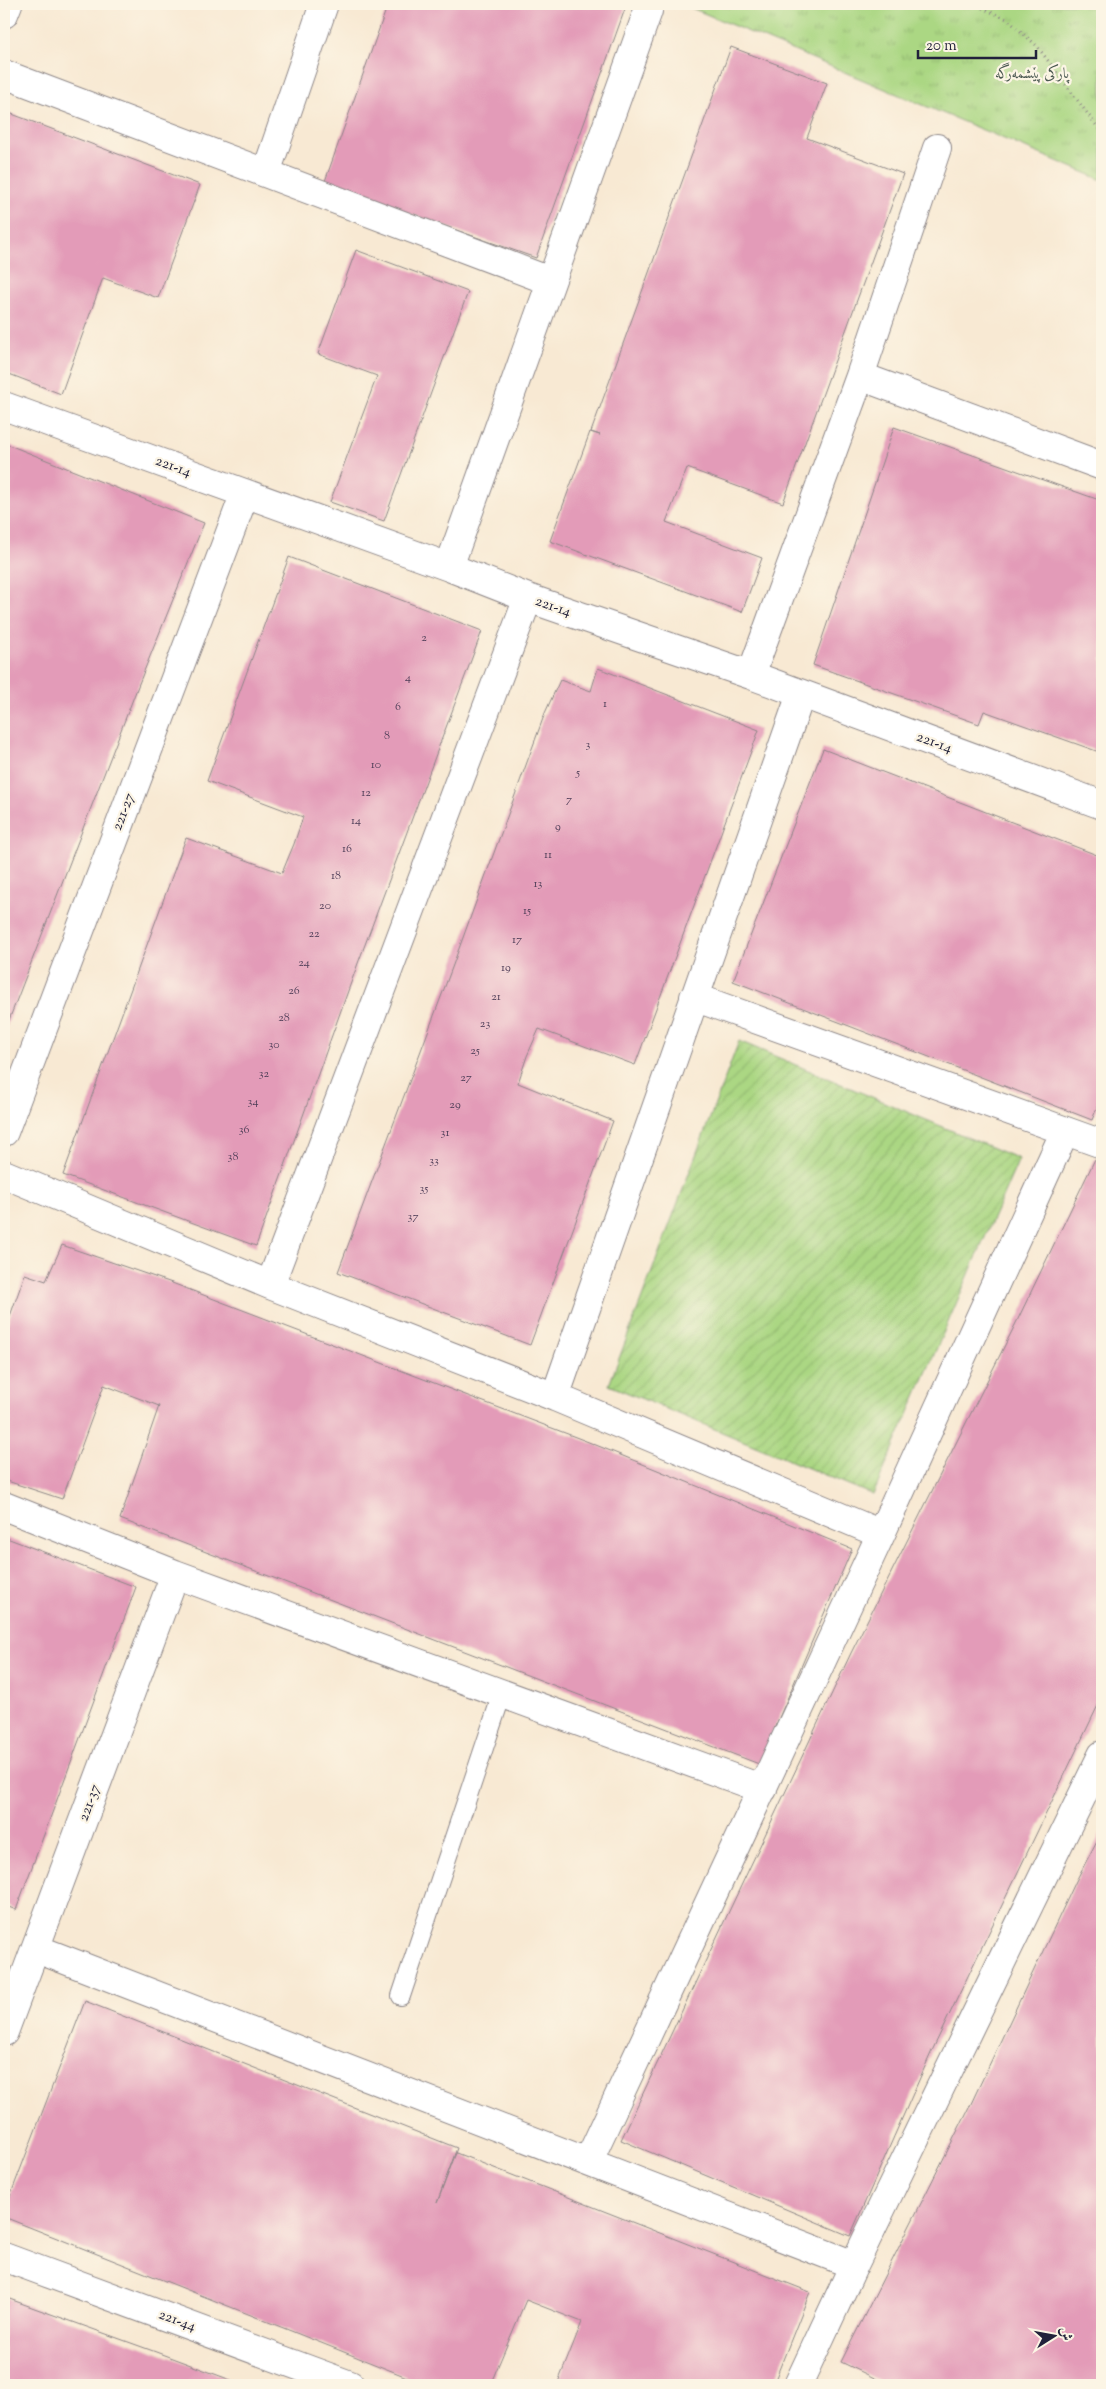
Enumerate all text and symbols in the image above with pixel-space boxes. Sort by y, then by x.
scale bar [918,28,1036,60]
text: 20 m [926,36,957,57]
park label: پارکی پێشمەرگە [995,62,1070,85]
street label: 221-14 [152,451,194,483]
street label: 221-14 [532,591,574,623]
house number: 2 [421,629,427,647]
house number: 4 [405,669,411,687]
house number: 1 [603,695,607,713]
house number: 6 [395,698,401,716]
house number: 8 [384,727,390,745]
street label: 221-14 [913,727,955,759]
house number: 3 [586,736,591,754]
house number: 10 [371,756,381,774]
house number: 5 [575,764,580,782]
house number: 12 [361,784,371,802]
street label: 221-27 [107,790,141,834]
house number: 7 [566,791,572,809]
house number: 14 [351,812,361,830]
house number: 9 [555,818,561,836]
house number: 16 [342,840,352,858]
house number: 11 [544,846,552,864]
house number: 18 [331,867,341,885]
house number: 13 [534,875,543,893]
house number: 20 [319,897,331,915]
house number: 15 [523,902,531,920]
house number: 22 [308,925,320,943]
house number: 17 [512,931,522,949]
house number: 24 [298,954,310,972]
house number: 19 [501,959,511,977]
house number: 26 [288,982,300,1000]
house number: 21 [491,988,501,1006]
house number: 28 [278,1009,290,1027]
house number: 23 [480,1015,490,1033]
house number: 30 [268,1036,280,1054]
house number: 25 [470,1042,480,1060]
house number: 32 [259,1065,270,1083]
house number: 27 [460,1069,472,1087]
house number: 34 [248,1093,258,1111]
house number: 29 [449,1096,461,1114]
house number: 36 [239,1121,249,1139]
house number: 31 [441,1124,449,1142]
house number: 38 [228,1148,238,1166]
house number: 33 [429,1152,439,1170]
house number: 35 [420,1180,428,1198]
house number: 37 [408,1208,418,1226]
street label: 221-37 [74,1781,106,1824]
street label: 221-44 [155,2305,199,2338]
north arrow [1028,2312,1078,2362]
text: ش [1054,2325,1076,2343]

